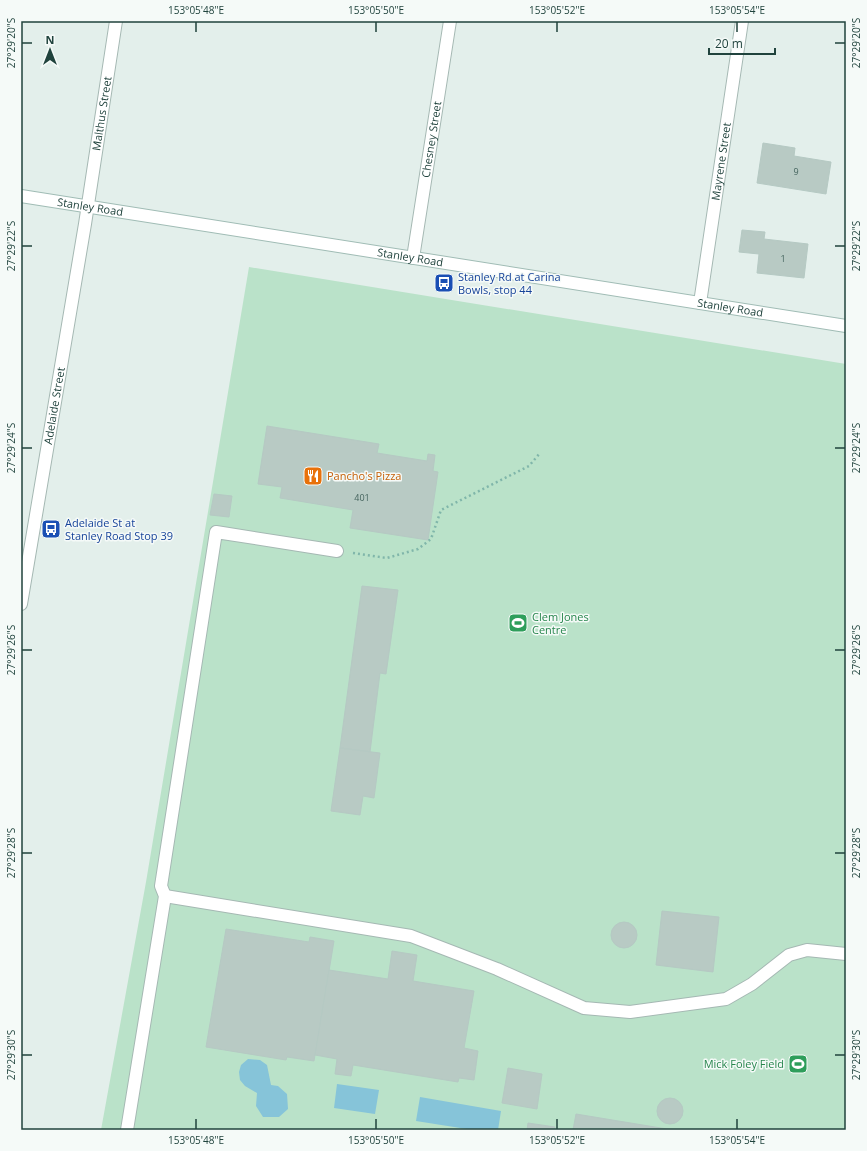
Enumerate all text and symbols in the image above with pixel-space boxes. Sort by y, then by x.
text: 153°05'48"E [168,3,224,17]
text: 153°05'50"E [348,3,404,17]
text: 153°05'52"E [529,3,585,17]
text: 153°05'54"E [709,3,765,17]
text: 27°29'20"S [4,18,18,68]
text: 27°29'20"S [849,18,863,68]
north arrow [30,30,70,70]
scale bar [709,30,775,56]
text: N [46,32,54,47]
text: 20 m [715,35,743,52]
street label: Malthus Street [88,75,114,152]
street label: Chesney Street [418,100,444,179]
street label: Mayrene Street [707,121,734,202]
house number: 9 [793,165,799,178]
street label: Stanley Road [56,194,124,219]
text: 27°29'22"S [4,221,18,271]
text: 27°29'22"S [849,221,863,271]
street label: Stanley Road [376,244,444,269]
house number: 1 [780,252,786,265]
place label: Stanley Rd at Carina Bowls, stop 44 [458,269,561,297]
bus stop icon: Stanley Rd at Carina Bowls, stop 44 [433,272,455,294]
street label: Stanley Road [696,295,764,320]
street label: Adelaide Street [40,366,68,445]
text: 27°29'24"S [4,423,18,473]
text: 27°29'24"S [849,423,863,473]
restaurant icon: Pancho's Pizza [302,465,324,487]
place label: Pancho's Pizza [327,468,401,483]
house number: 401 [354,491,370,504]
place label: Adelaide St at Stanley Road Stop 39 [65,515,173,543]
bus stop icon: Adelaide St at Stanley Road Stop 39 [40,518,62,540]
place label: Clem Jones Centre [532,609,589,637]
sports icon: Clem Jones Centre [507,612,529,634]
text: 27°29'26"S [4,625,18,675]
text: 27°29'26"S [849,625,863,675]
text: 27°29'28"S [4,828,18,878]
text: 27°29'28"S [849,828,863,878]
text: 27°29'30"S [4,1030,18,1080]
text: 27°29'30"S [849,1030,863,1080]
sports icon: Mick Foley Field [787,1053,809,1075]
place label: Mick Foley Field [704,1056,784,1071]
text: 153°05'48"E [168,1133,224,1147]
text: 153°05'50"E [348,1133,404,1147]
text: 153°05'52"E [529,1133,585,1147]
text: 153°05'54"E [709,1133,765,1147]

